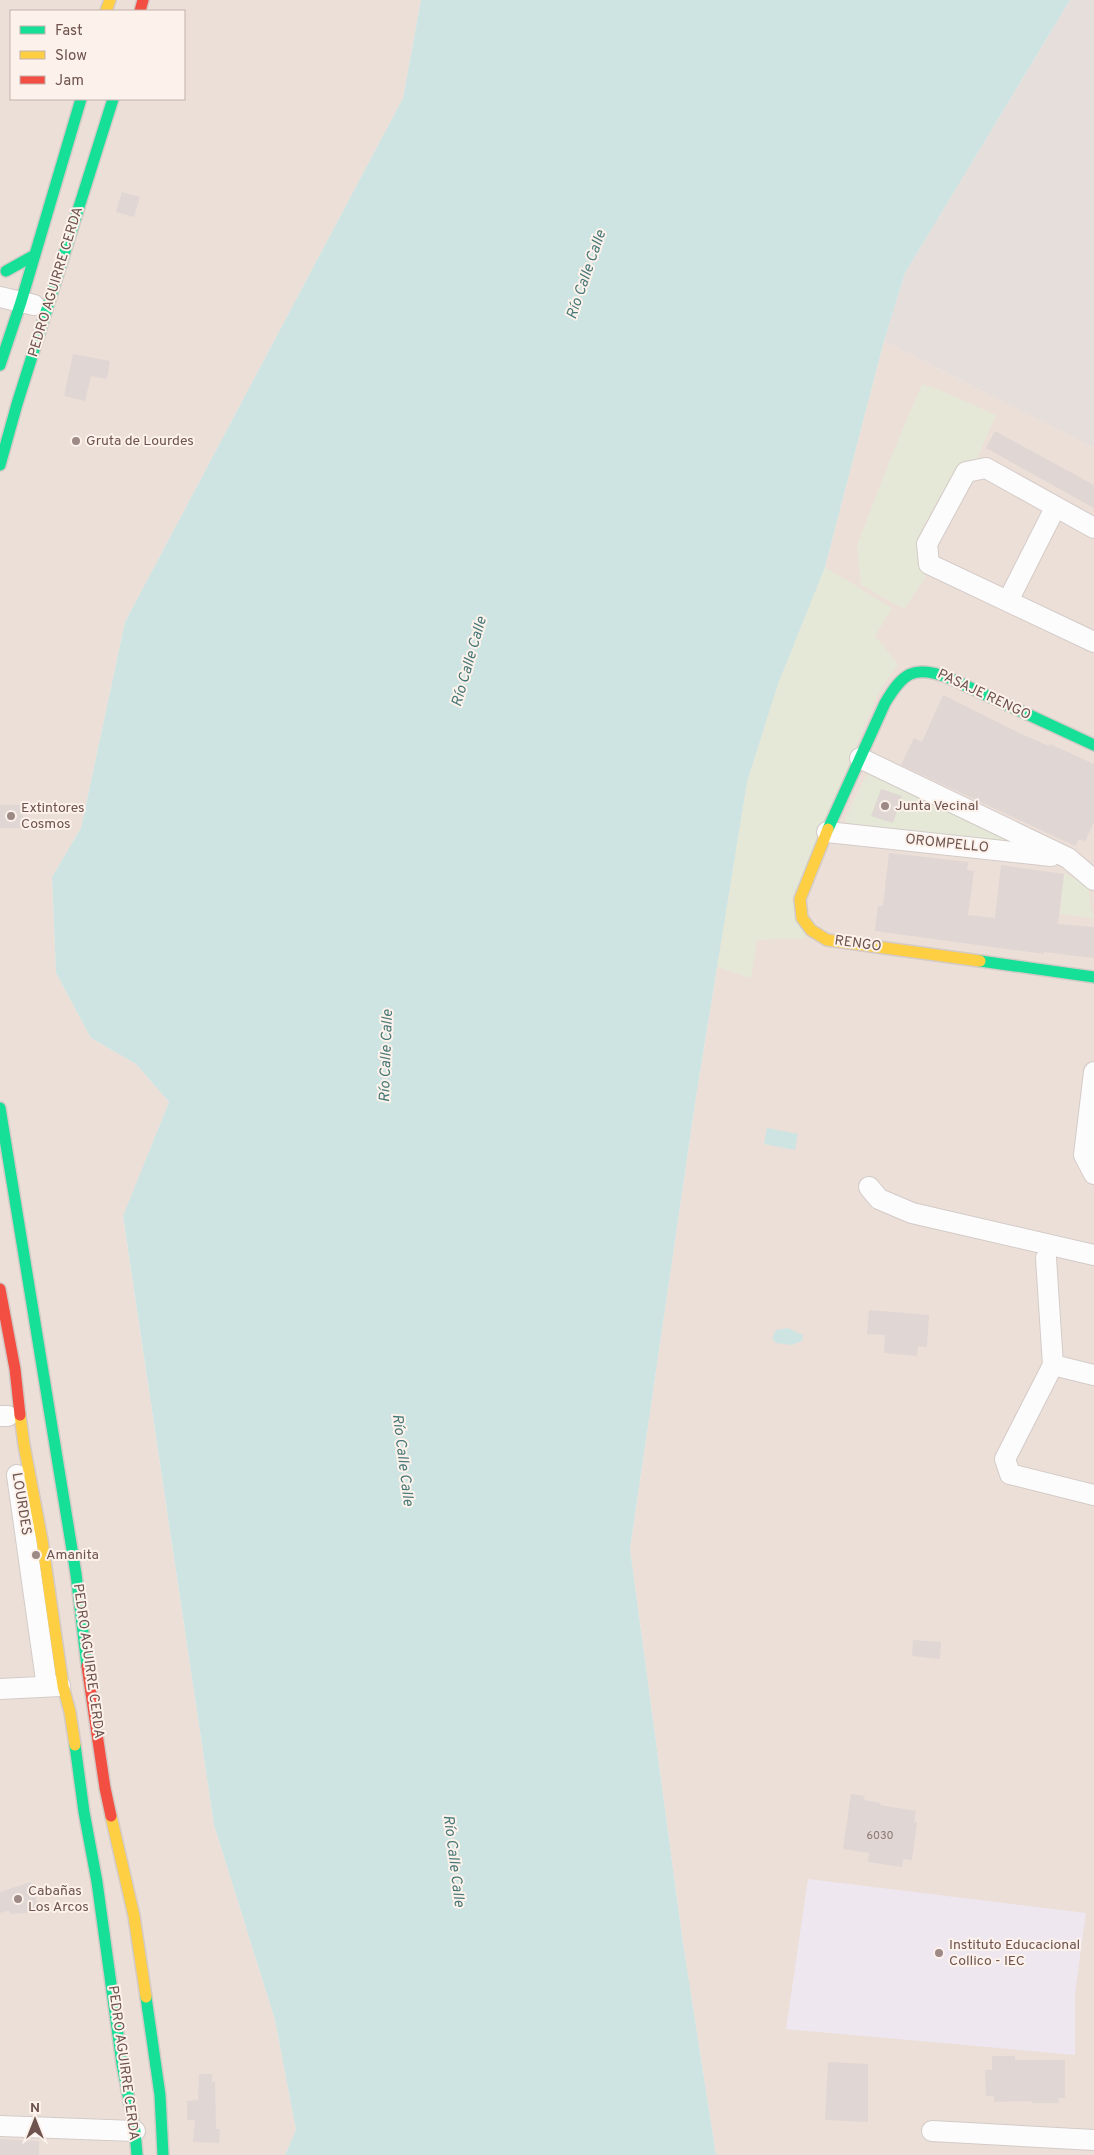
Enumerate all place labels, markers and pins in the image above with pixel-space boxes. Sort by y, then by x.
place label: Gruta de Lourdes [86,433,194,450]
marker: Gruta de Lourdes [70,435,82,447]
place label: Junta Vecinal [895,798,979,815]
place label: Extintores Cosmos [21,800,85,833]
marker: Junta Vecinal [879,800,891,812]
marker: Extintores Cosmos [5,810,17,822]
place label: Amanita [46,1547,99,1564]
marker: Amanita [30,1549,42,1561]
place label: Cabañas Los Arcos [28,1883,89,1916]
marker: Cabañas Los Arcos [12,1893,24,1905]
place label: Instituto Educacional Collico - IEC [949,1937,1080,1970]
marker: Instituto Educacional Collico - IEC [933,1947,945,1959]

